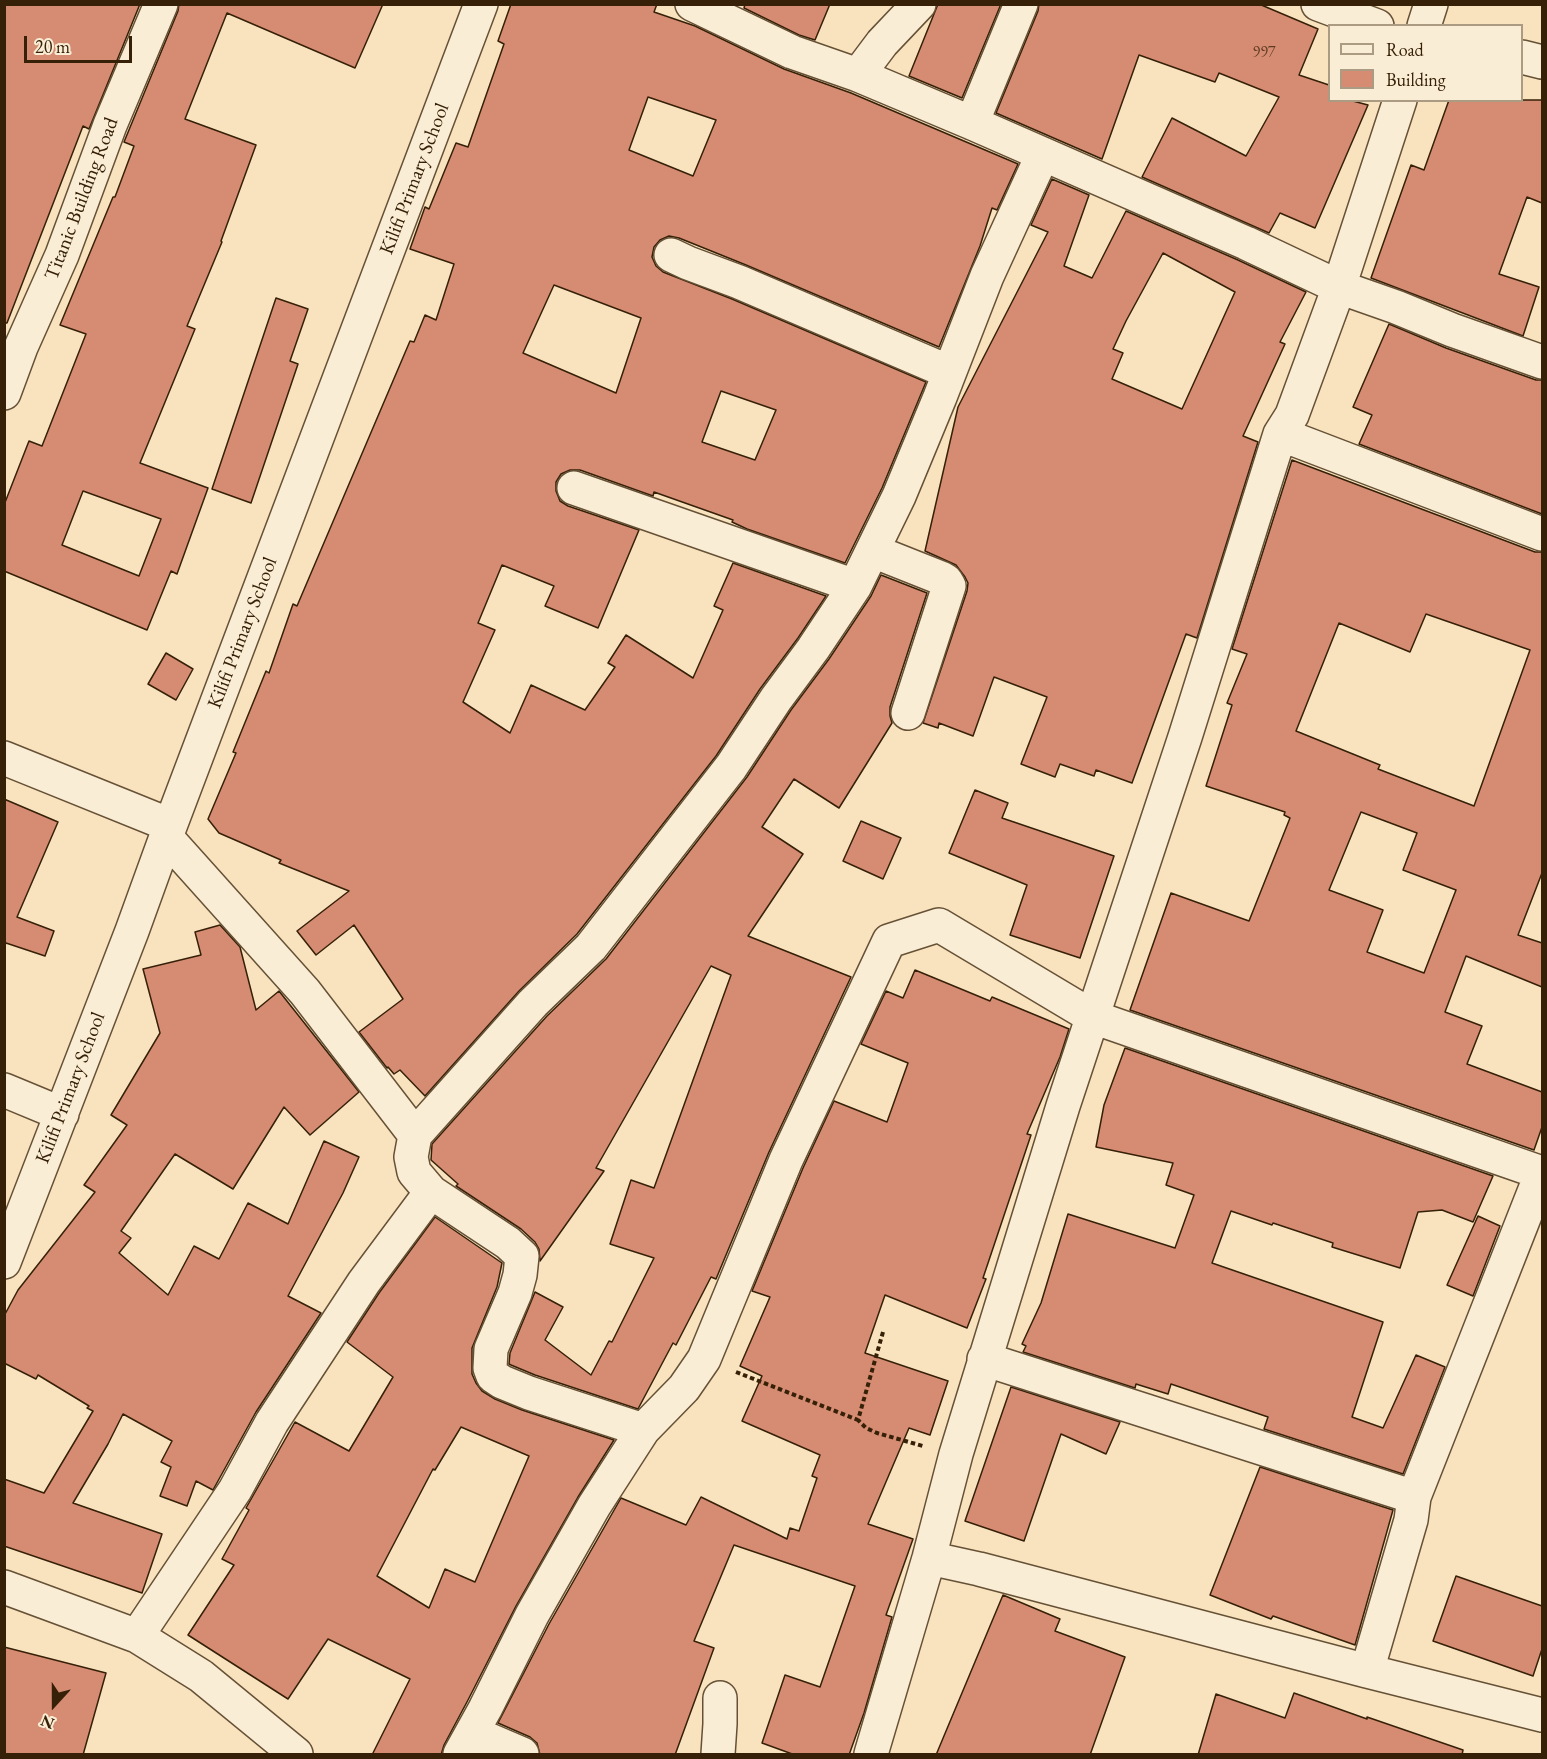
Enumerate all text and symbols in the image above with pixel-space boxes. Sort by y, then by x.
scale bar [27,24,135,62]
legend [1328,24,1523,102]
text: 20 m [35,35,70,58]
text: Road [1386,38,1424,61]
house number: 997 [1252,43,1276,63]
text: Building [1386,68,1446,91]
street label: Kilifi Primary School [375,100,455,258]
street label: Titanic Building Road [40,114,124,284]
street label: Kilifi Primary School [203,554,283,712]
street label: Kilifi Primary School [31,1009,111,1167]
north arrow [24,1675,84,1735]
text: N [38,1710,57,1734]

